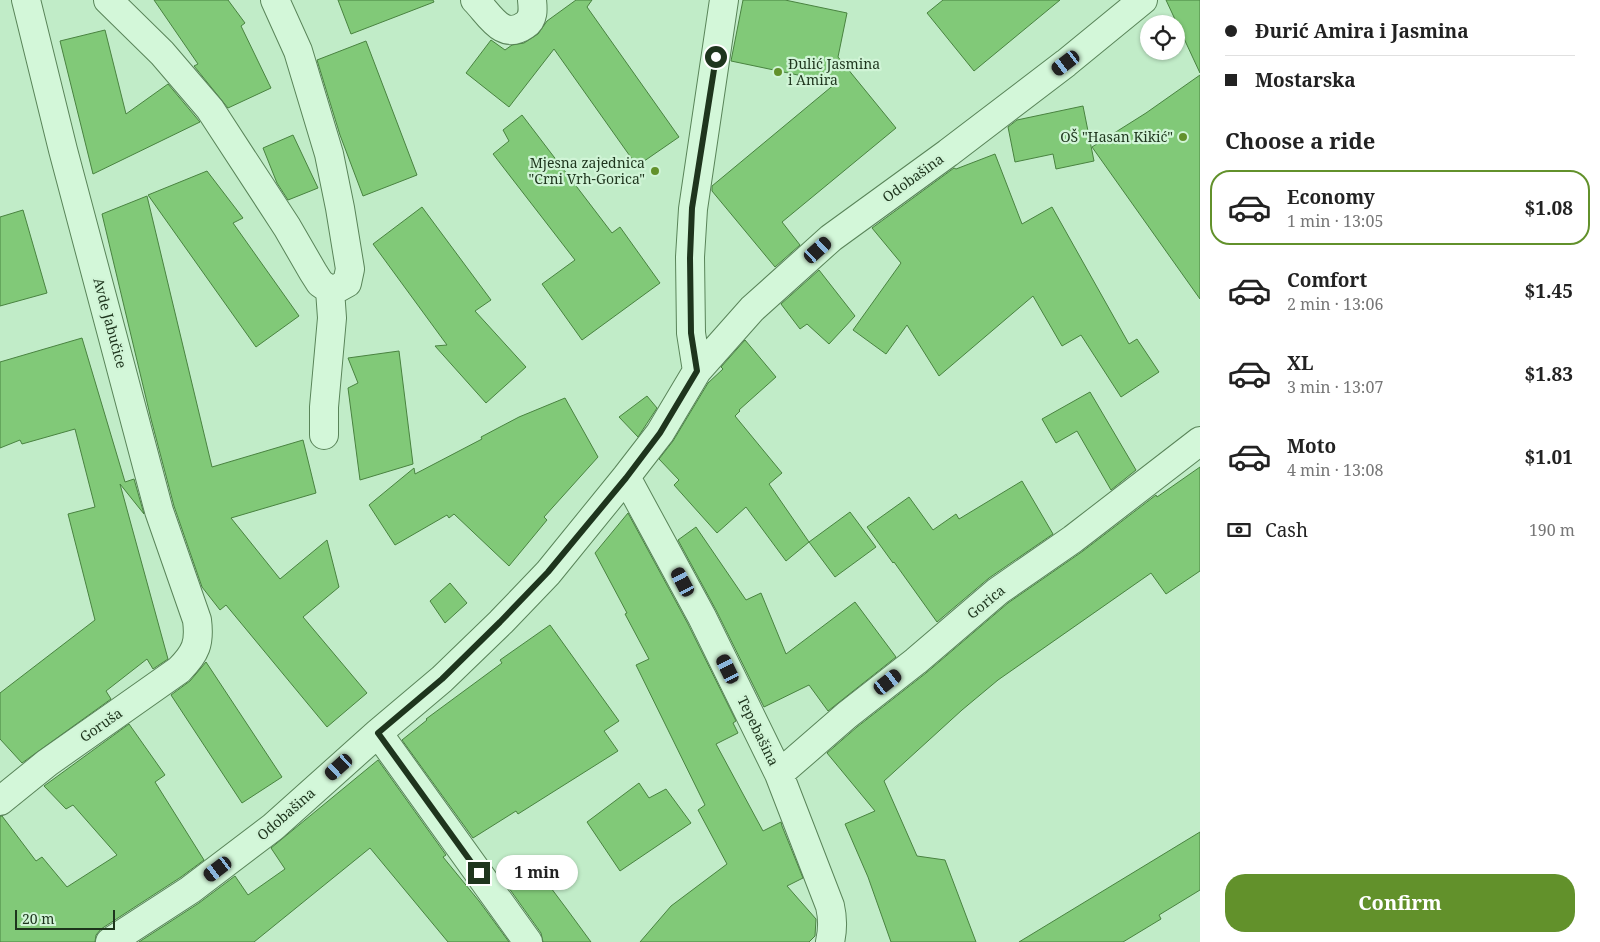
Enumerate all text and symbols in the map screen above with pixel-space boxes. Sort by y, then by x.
map controls [1140,15,1185,60]
button: locate [1140,15,1185,60]
text: Đurić Amira i Jasmina [1255,18,1469,44]
route start [705,46,727,68]
car [1049,48,1082,78]
place label: Đulić Jasmina i Amira [788,54,880,89]
marker: Đulić Jasmina i Amira [772,66,784,78]
text: Mostarska [1255,67,1356,93]
text: Choose a ride [1225,125,1375,155]
place label: OŠ "Hasan Kikić" [1060,127,1173,146]
marker: OŠ "Hasan Kikić" [1177,131,1189,143]
street label: Odobašina [878,149,947,206]
place label: Mjesna zajednica "Crni Vrh-Gorica" [529,153,645,188]
marker: Mjesna zajednica "Crni Vrh-Gorica" [649,165,661,177]
text: Economy [1287,184,1375,210]
icon: car [1227,185,1272,230]
text: $1.08 [1524,195,1573,221]
text: 1 min · 13:05 [1287,210,1383,232]
car [801,234,834,266]
text: Comfort [1287,267,1367,293]
icon: car [1227,268,1272,313]
street label: Avde Jabučice [89,276,132,370]
text: $1.45 [1524,278,1573,304]
text: 2 min · 13:06 [1287,293,1383,315]
text: XL [1287,350,1313,376]
icon: car [1227,351,1272,396]
text: $1.83 [1524,361,1573,387]
text: 3 min · 13:07 [1287,376,1383,398]
text: Moto [1287,433,1336,459]
icon: car [1227,434,1272,479]
text: $1.01 [1524,444,1573,470]
text: 4 min · 13:08 [1287,459,1383,481]
icon: cash [1225,516,1253,544]
text: Cash [1265,517,1308,543]
text: 190 m [1529,519,1575,541]
car [669,565,696,599]
street label: Gorica [963,580,1009,623]
car [714,652,741,686]
car [871,667,904,697]
street label: Tepebašina [733,693,784,769]
street label: Goruša [76,703,126,746]
car [322,751,355,783]
street label: Odobašina [253,783,319,844]
car [201,854,234,884]
callout: 1 min [496,856,579,890]
text: 1 min [514,861,560,883]
route end [468,862,490,884]
button: Confirm [1225,874,1575,932]
scale bar [15,907,115,930]
text: 20 m [22,909,55,928]

